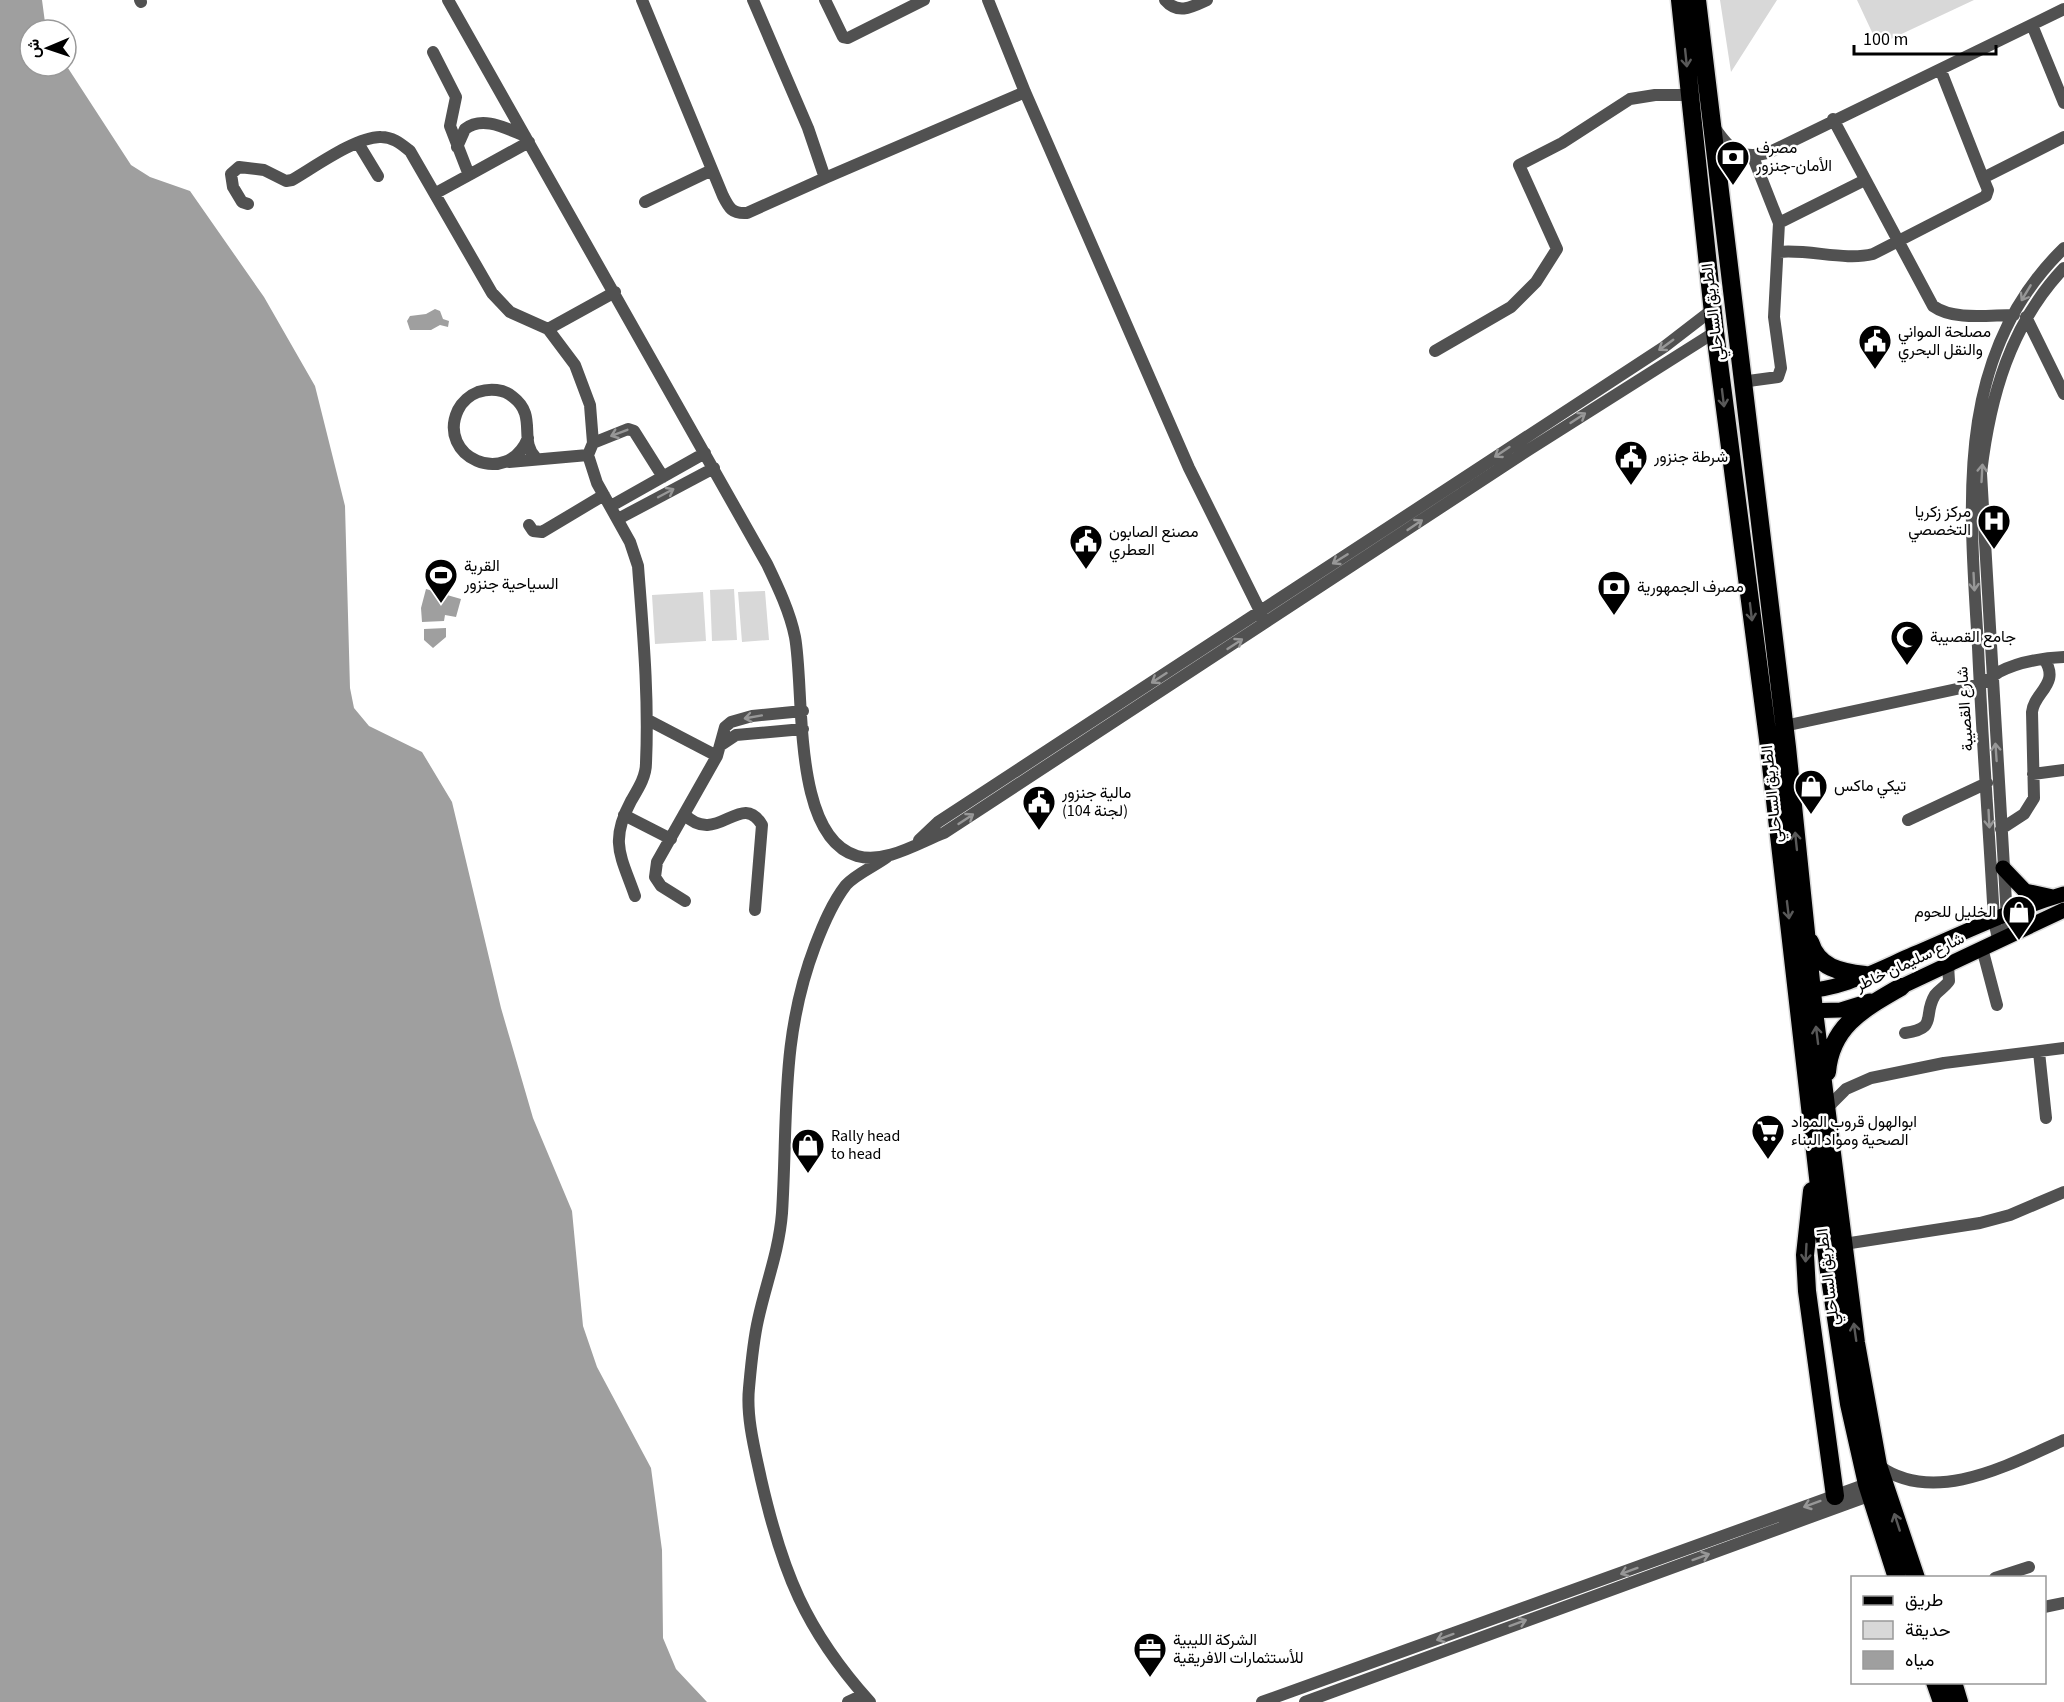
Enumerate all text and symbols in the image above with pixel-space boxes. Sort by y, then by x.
north arrow [18,18,78,78]
scale bar [1854,18,1996,56]
text: 100 m [1863,27,1908,52]
text: ش [23,38,45,58]
one-way arrow [1681,48,1692,68]
place label: مصرف الأمان-جنزور [1755,137,1832,177]
bank icon: مصرف الأمان-جنزور [1715,139,1751,186]
street label: الطريق الساحلي [1696,262,1732,362]
one-way arrow [2020,284,2032,301]
place label: مصلحة المواني والنقل البحري [1898,321,1991,363]
public building icon: مصلحة المواني والنقل البحري [1857,323,1893,370]
one-way arrow [1658,339,1674,351]
one-way arrow [1718,388,1729,408]
one-way arrow [1569,411,1586,423]
one-way arrow [611,429,629,440]
public building icon: شرطة جنزور [1613,439,1649,486]
one-way arrow [1494,445,1511,458]
place label: شرطة جنزور [1653,446,1728,468]
one-way arrow [1977,464,1988,484]
one-way arrow [657,487,674,499]
place label: مركز زكريا التخصصي [1908,501,1971,543]
hospital icon: مركز زكريا التخصصي [1976,503,2012,550]
one-way arrow [1407,519,1423,531]
place label: مصنع الصابون العطري [1109,521,1198,563]
public building icon: مصنع الصابون العطري [1068,523,1104,570]
one-way arrow [1332,554,1349,566]
place label: القرية السياحية جنزور [463,555,558,595]
sports icon: القرية السياحية جنزور [423,557,459,604]
bank icon: مصرف الجمهورية [1596,569,1632,616]
one-way arrow [1969,572,1980,592]
place label: مصرف الجمهورية [1637,576,1744,598]
one-way arrow [1746,602,1757,622]
mosque icon: جامع القصيبة [1889,619,1925,666]
place label: جامع القصيبة [1930,626,2016,648]
one-way arrow [1226,638,1243,650]
street label: شارع القصيبة [1951,666,1979,752]
one-way arrow [1151,672,1168,684]
one-way arrow [744,711,763,722]
one-way arrow [1990,742,2001,762]
street label: الطريق الساحلي [1756,744,1790,844]
shop icon: تيكي ماكس [1793,768,1829,815]
place label: تيكي ماكس [1834,775,1906,799]
place label: مالية جنزور (لجنة 104) [1061,782,1131,822]
public building icon: مالية جنزور (لجنة 104) [1021,784,1057,831]
one-way arrow [1983,808,1994,828]
one-way arrow [957,813,974,825]
one-way arrow [1790,831,1801,851]
shop icon: الخليل للحوم [2001,894,2037,941]
one-way arrow [1782,900,1793,920]
place label: الخليل للحوم [1914,901,1996,923]
street label: شارع سليمان خاطر [1851,927,1968,997]
one-way arrow [1811,1025,1822,1045]
place label: ابوالهول قروب المواد الصحية ومواد البناء [1791,1111,1917,1151]
supermarket icon: ابوالهول قروب المواد الصحية ومواد البناء [1750,1113,1786,1160]
place label: Rally head to head [831,1125,900,1165]
shop icon: Rally head to head [790,1127,826,1174]
street label: الطريق الساحلي [1811,1227,1847,1327]
one-way arrow [1800,1243,1811,1263]
one-way arrow [1849,1323,1860,1343]
one-way arrow [1803,1500,1822,1511]
one-way arrow [1891,1513,1902,1532]
one-way arrow [1691,1550,1710,1561]
one-way arrow [1620,1566,1639,1577]
legend [1851,1576,2046,1684]
text: طريق [1905,1588,1943,1613]
one-way arrow [1508,1617,1527,1628]
text: حديقة [1905,1618,1951,1643]
place label: الشركة الليبية للأستثمارات الافريقية [1173,1629,1304,1669]
office icon: الشركة الليبية للأستثمارات الافريقية [1132,1631,1168,1678]
one-way arrow [1436,1632,1455,1643]
text: مياه [1905,1648,1934,1673]

